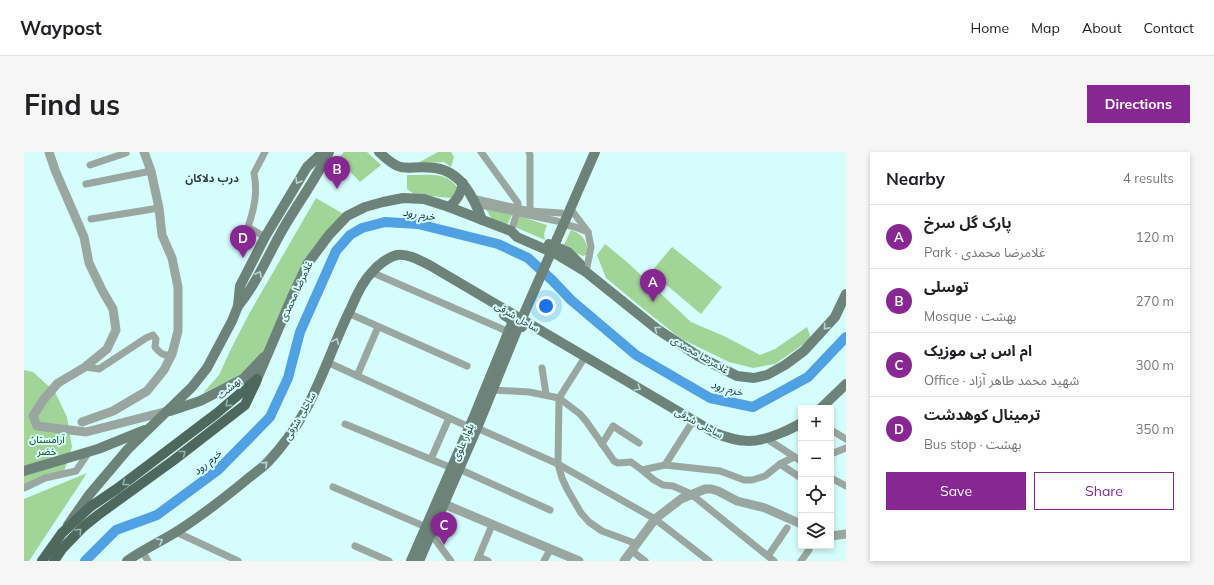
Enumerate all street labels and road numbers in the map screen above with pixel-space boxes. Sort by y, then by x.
street label: غلامرضا محمدی [276,259,316,323]
street label: ساحل شرقی [492,299,542,335]
street label: غلامرضا محمدی [669,333,731,377]
street label: بهشت [214,374,244,402]
street label: ساحلی شرقی [281,390,319,442]
street label: ساحلی شرقی [673,405,726,441]
street label: بلوار علوی [449,421,477,463]

